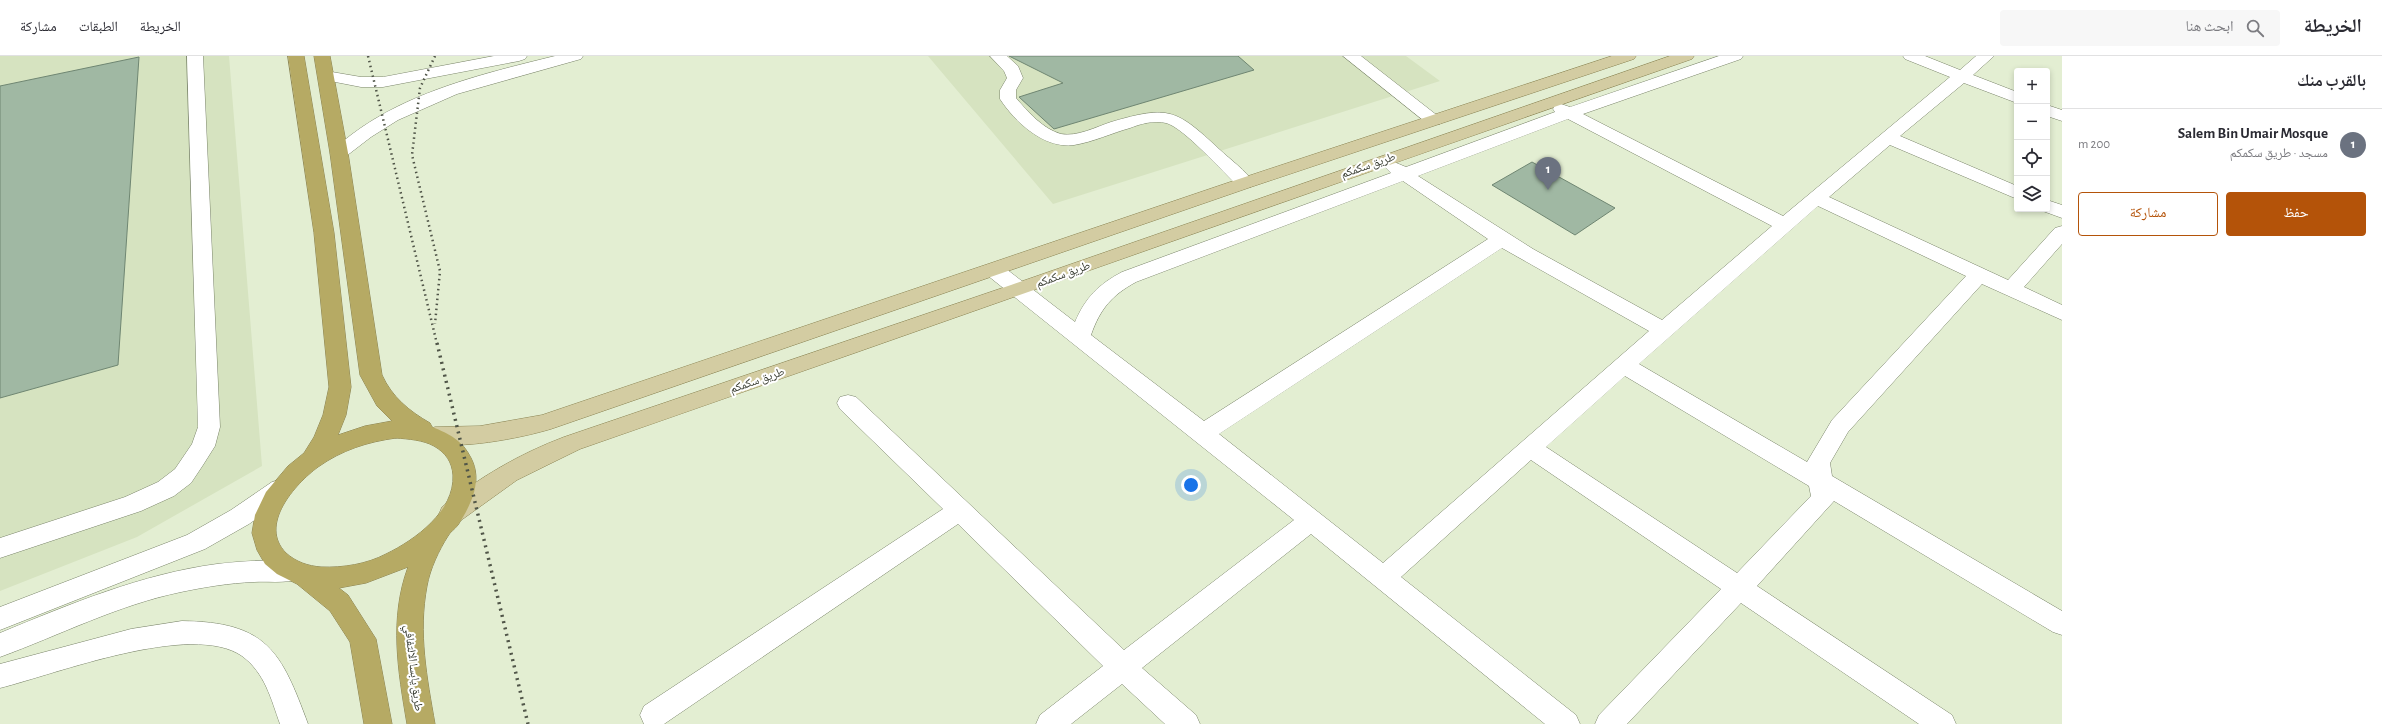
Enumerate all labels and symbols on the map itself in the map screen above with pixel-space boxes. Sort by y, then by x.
street label: طريق سكمكم [1339,150,1398,182]
pin: 1 [1535,157,1561,190]
street label: طريق سكمكم [1034,259,1092,291]
street label: طريق سكمكم [728,365,787,397]
your location [1181,475,1201,495]
street label: طريق يابسا الالتفافي [399,624,425,712]

